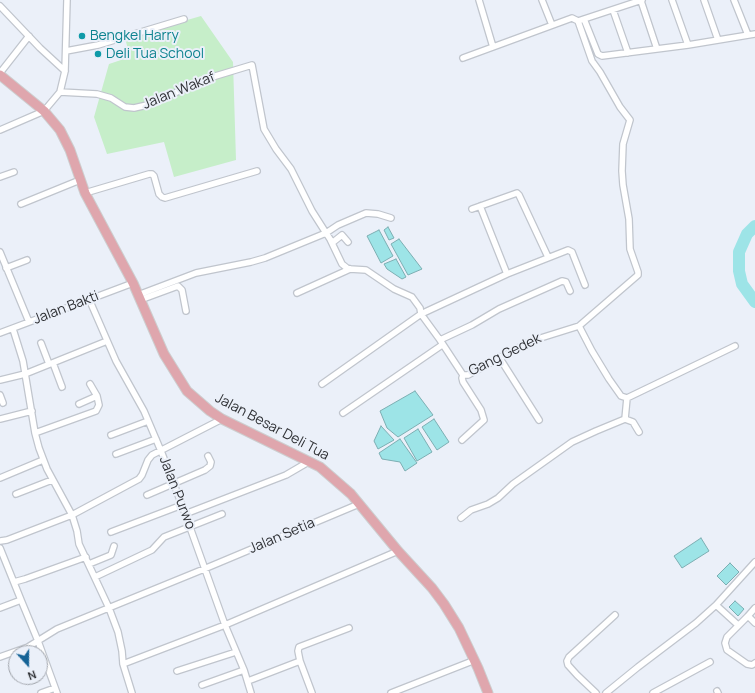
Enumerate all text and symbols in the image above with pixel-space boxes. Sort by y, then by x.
place label: Bengkel Harry [90,28,179,44]
marker: Bengkel Harry [77,31,87,41]
place label: Deli Tua School [106,46,204,62]
marker: Deli Tua School [93,49,103,59]
street label: Jalan Wakaf [140,69,218,113]
street label: Jalan Bakti [31,288,101,328]
street label: Gang Gedek [466,330,544,380]
street label: Jalan Besar Deli Tua [212,390,332,464]
street label: Jalan Purwo [155,454,199,532]
street label: Jalan Setia [247,515,317,557]
north arrow [8,645,48,685]
text: N [26,667,38,684]

